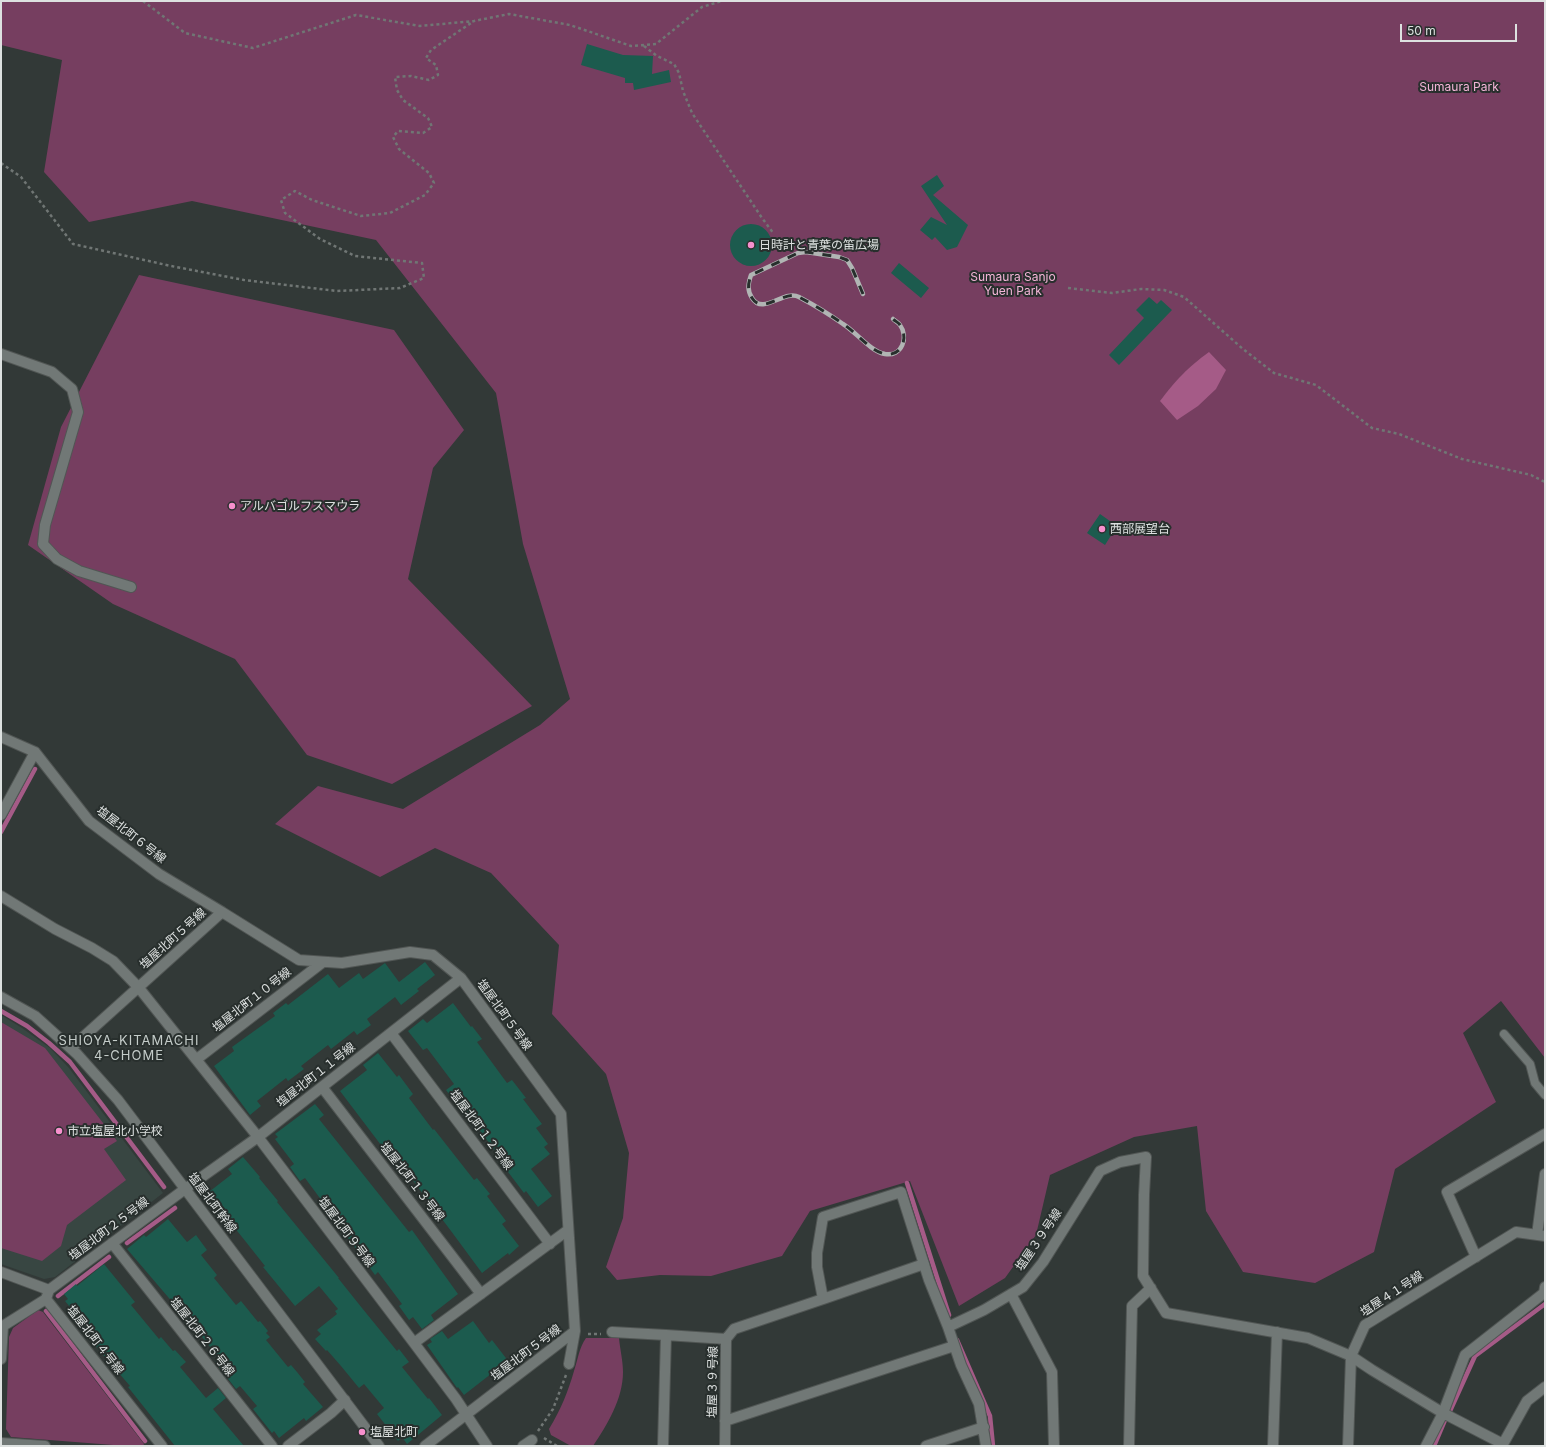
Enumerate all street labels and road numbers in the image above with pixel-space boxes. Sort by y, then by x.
street label: 塩屋北町６号線 [93,803,169,867]
street label: 塩屋北町５号線 [137,906,209,972]
street label: 塩屋北町１０号線 [210,965,294,1035]
street label: 塩屋北町５号線 [473,977,535,1053]
street label: 塩屋北町１１号線 [274,1040,358,1110]
street label: 塩屋北町１２号線 [446,1087,516,1173]
street label: 塩屋北町１３号線 [377,1140,447,1224]
street label: 塩屋北町幹線 [185,1170,239,1236]
street label: 塩屋北町２５号線 [66,1194,152,1264]
street label: 塩屋北町９号線 [315,1194,377,1270]
street label: 塩屋３９号線 [1013,1206,1065,1274]
street label: 塩屋４１号線 [1358,1268,1426,1320]
street label: 塩屋北町２６号線 [167,1295,237,1379]
street label: 塩屋北町４号線 [63,1302,127,1378]
street label: 塩屋北町５号線 [488,1322,564,1384]
street label: 塩屋３９号線 [705,1346,721,1418]

